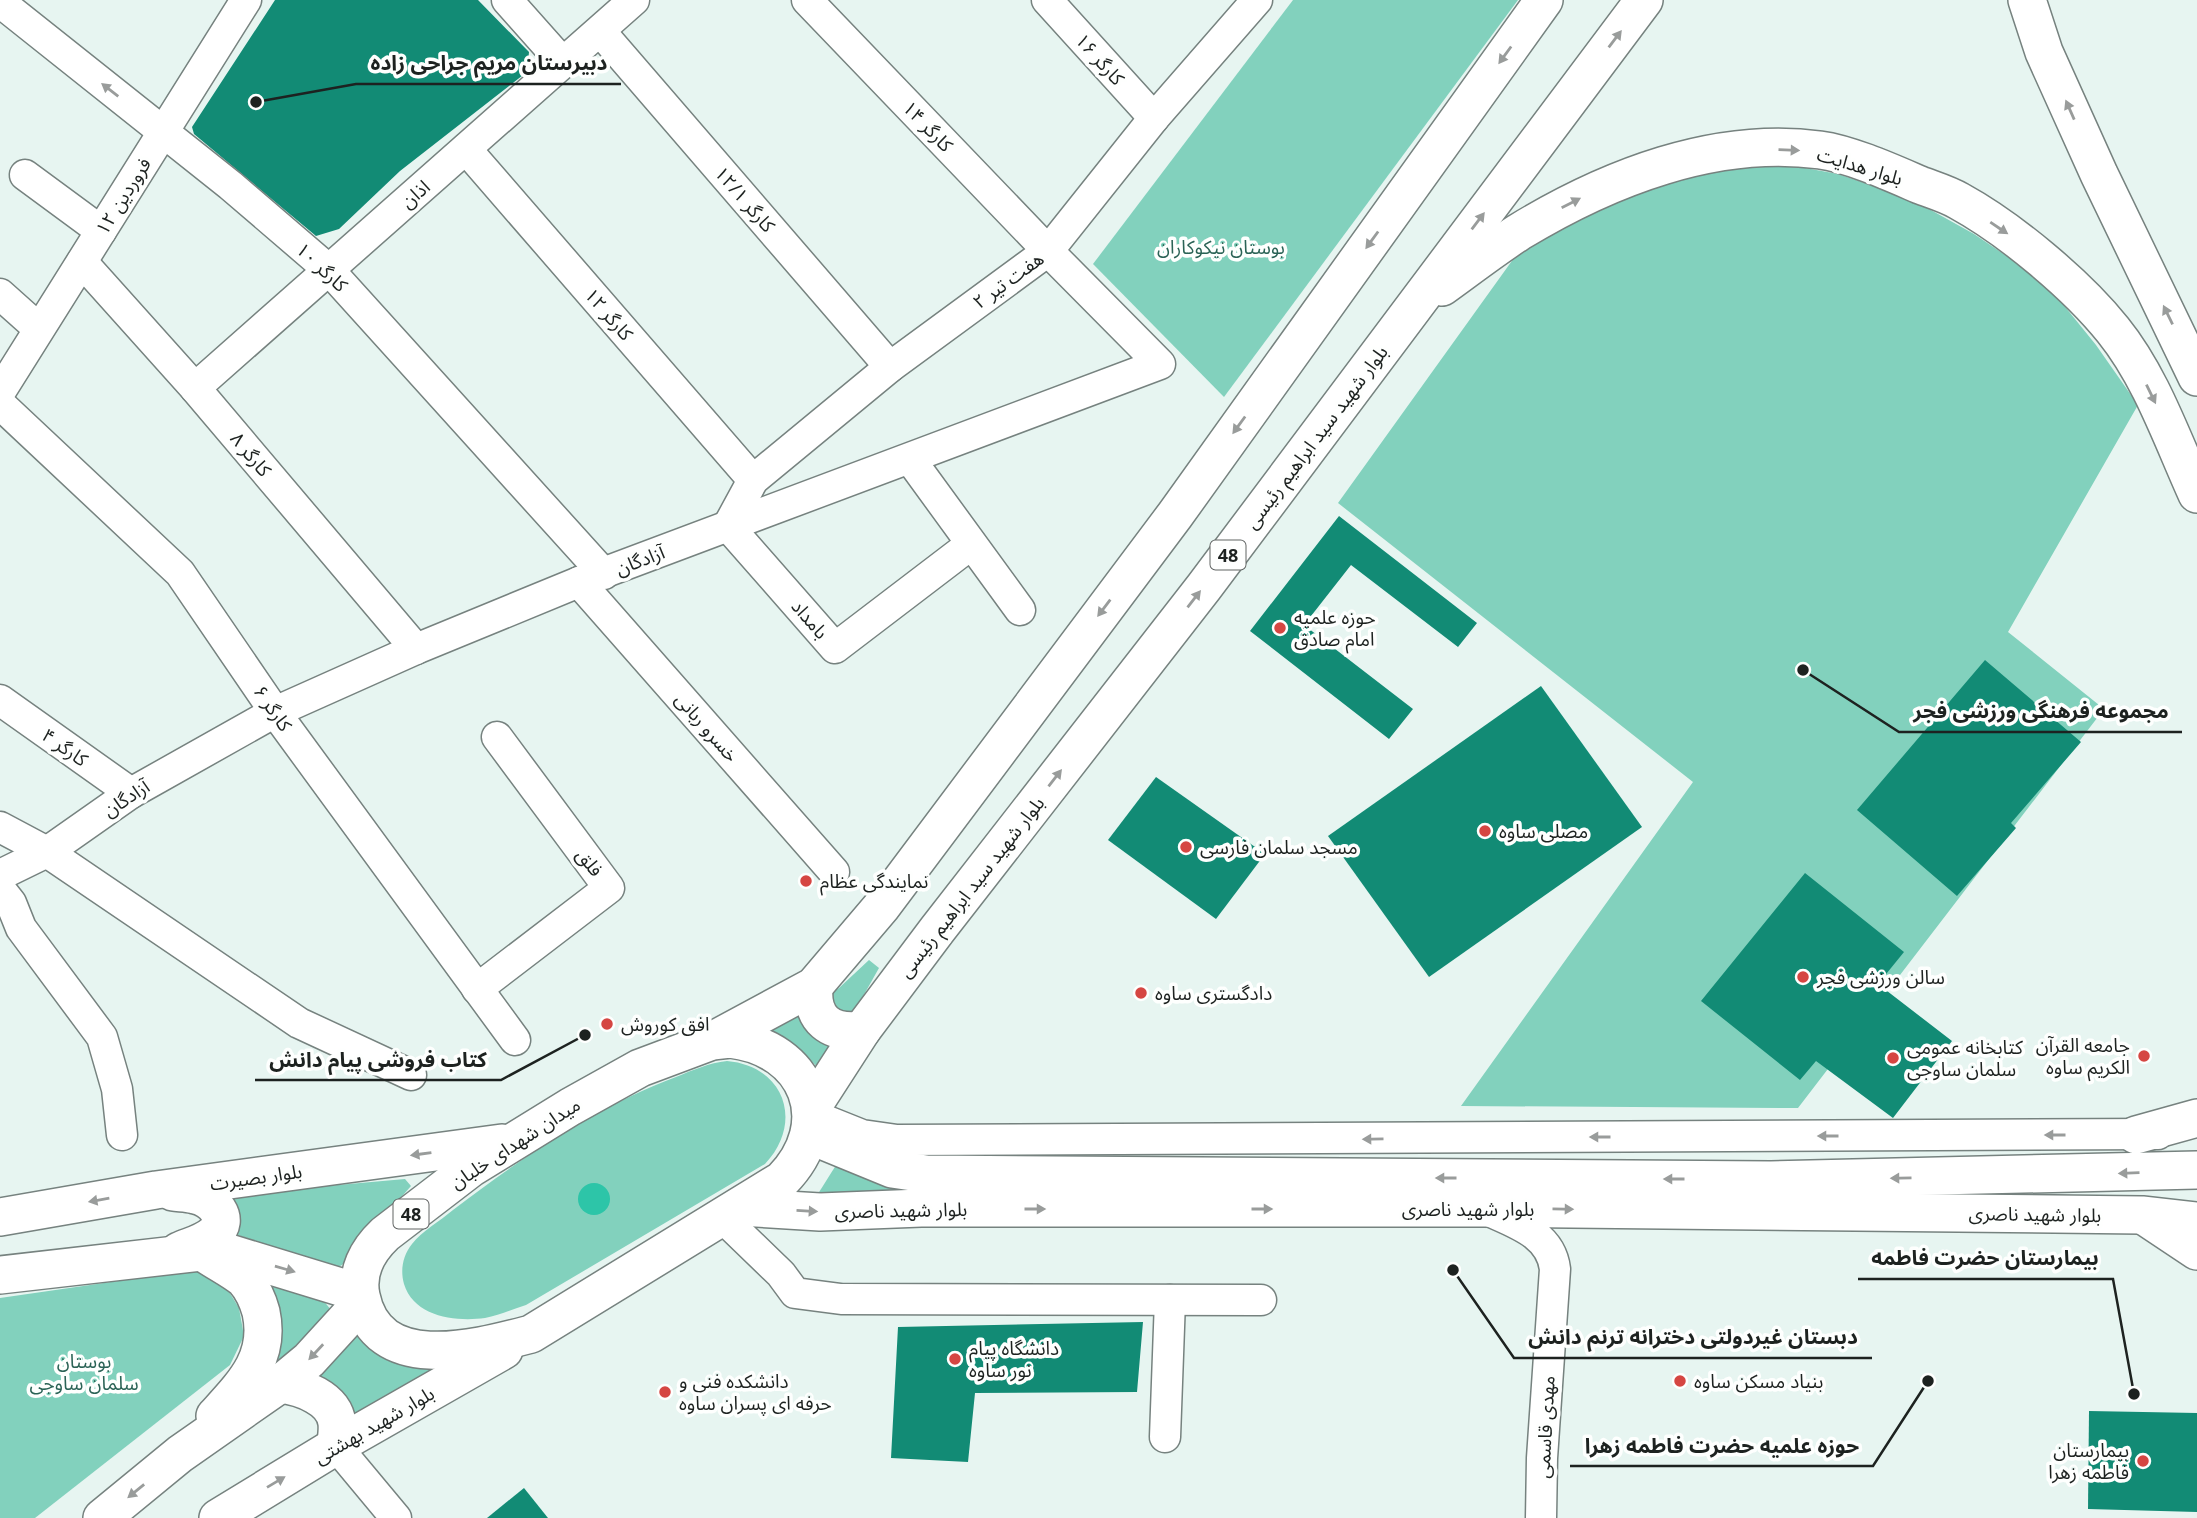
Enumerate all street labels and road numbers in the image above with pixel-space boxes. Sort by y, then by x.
street label: کارگر ۱۶ [1070,27,1131,91]
street label: کارگر ۱۴ [897,95,960,158]
street label: بلوار هدایت [1814,141,1906,191]
street label: ۱۲ فروردین [89,153,157,239]
street label: کارگر ۱۲/۱ [709,160,782,238]
street label: اذان [395,174,435,214]
street label: کارگر ۱۰ [291,236,354,298]
street label: هفت تیر ۲ [967,245,1049,315]
street label: کارگر ۱۲ [579,282,640,347]
street label: بلوار شهید سید ابراهیم رئیسی [1238,340,1395,535]
street label: کارگر ۸ [225,426,278,483]
street label: آزادگان [612,538,670,581]
road number: 48 [1210,540,1246,570]
street label: بامداد [786,594,834,644]
street label: کارگر ۶ [248,680,299,737]
street label: خسرو ربانی [669,687,745,767]
street label: کارگر ۴ [37,722,94,773]
street label: آزادگان [98,772,156,823]
street label: بلوار شهید سید ابراهیم رئیسی [892,791,1052,984]
street label: فلق [571,842,609,882]
street label: میدان شهدای خلبان [445,1091,585,1195]
street label: بلوار بصیرت [208,1158,304,1196]
street label: بلوار شهید ناصری [834,1196,968,1224]
street label: بلوار شهید ناصری [1402,1196,1534,1222]
road number: 48 [394,1199,428,1228]
street label: بلوار شهید ناصری [1968,1200,2102,1228]
street label: مهدی قاسمی [1529,1375,1561,1479]
street label: بلوار شهید بهشتی [309,1380,439,1470]

